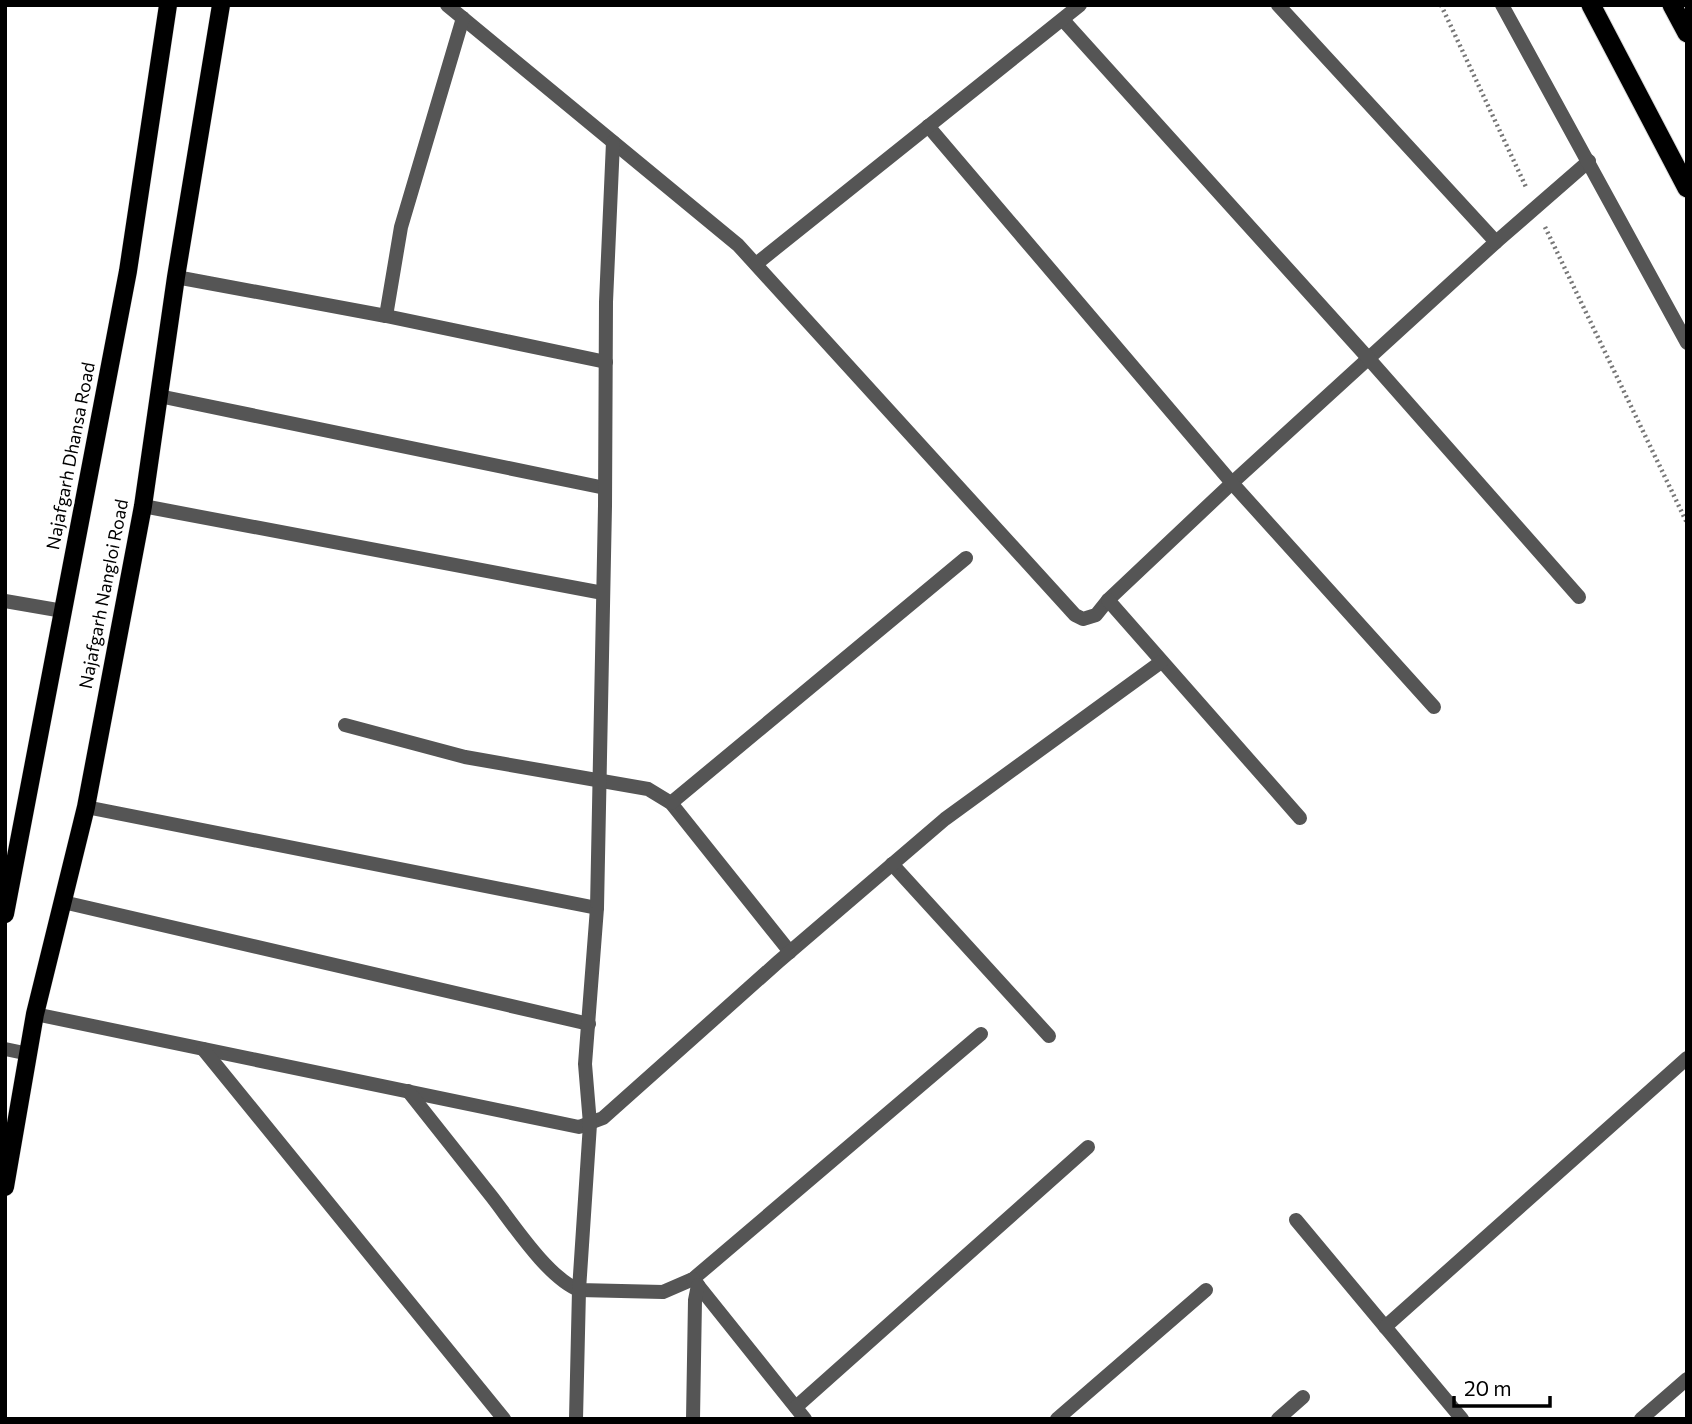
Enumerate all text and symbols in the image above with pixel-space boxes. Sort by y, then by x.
street label: Najafgarh Dhansa Road [41,360,99,551]
street label: Najafgarh Nangloi Road [74,497,132,690]
scale bar [1454,1364,1550,1408]
text: 20 m [1464,1375,1512,1400]

